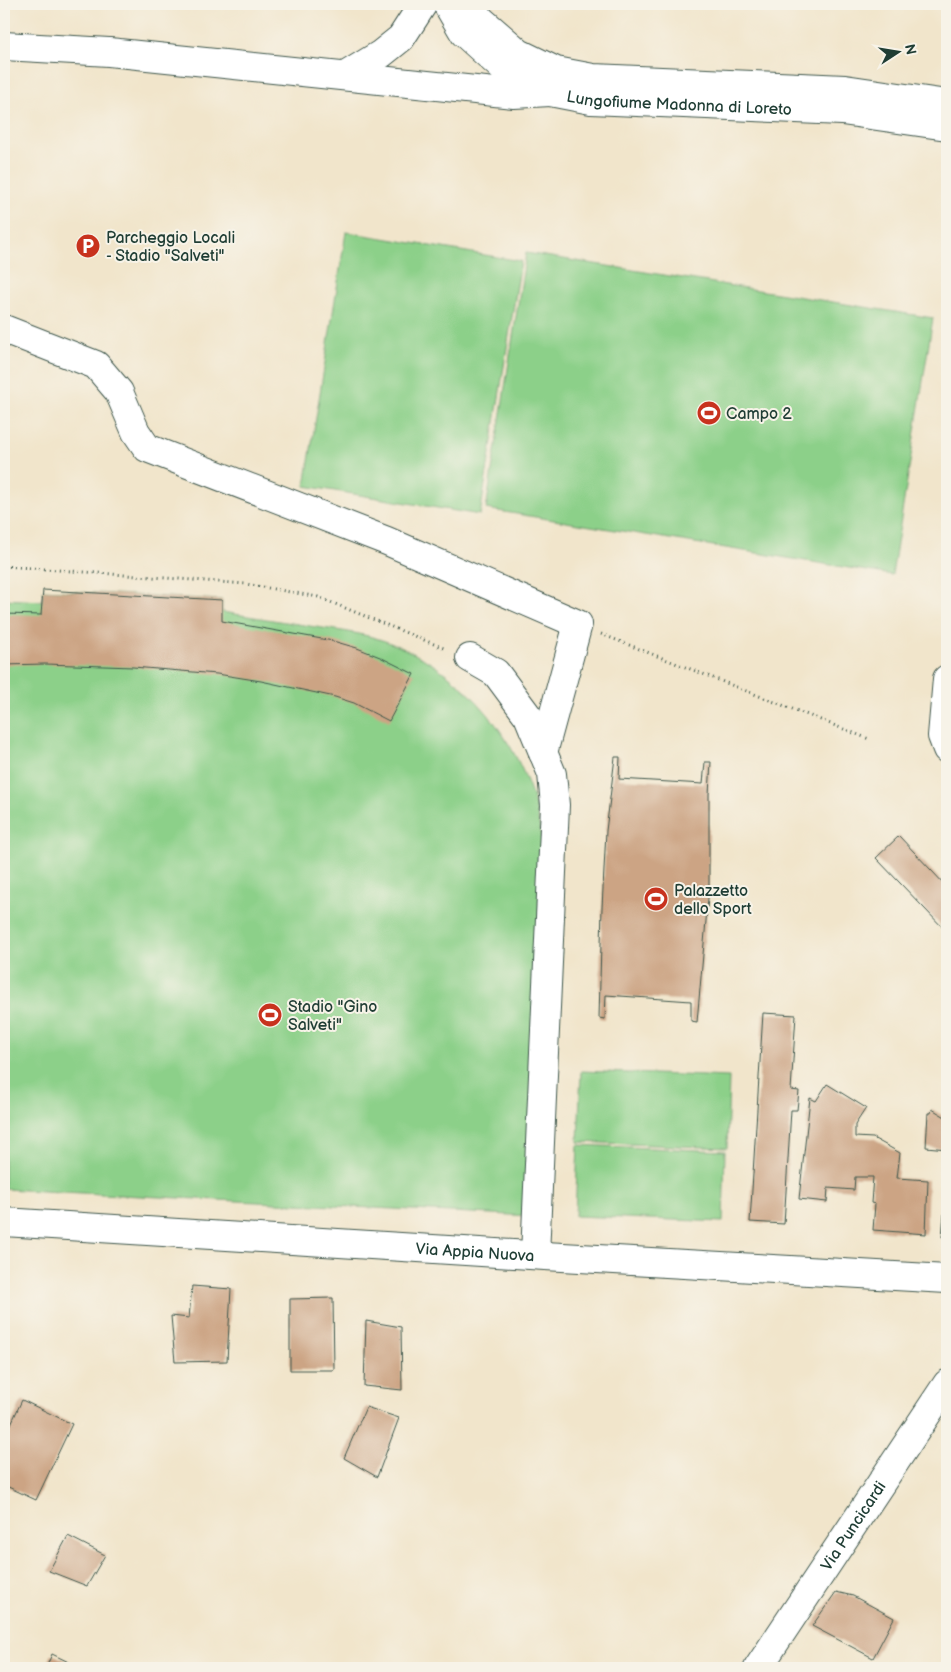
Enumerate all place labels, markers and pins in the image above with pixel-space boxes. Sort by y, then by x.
place label: Parcheggio Locali - Stadio "Salveti" [106,229,235,266]
parking icon: Parcheggio Locali - Stadio "Salveti" [75,233,101,259]
sports icon: Campo 2 [696,400,722,426]
place label: Campo 2 [726,405,792,424]
place label: Palazzetto dello Sport [674,882,752,919]
sports icon: Palazzetto dello Sport [643,886,669,912]
place label: Stadio "Gino Salveti" [288,998,377,1035]
sports icon: Stadio "Gino Salveti" [257,1002,283,1028]

